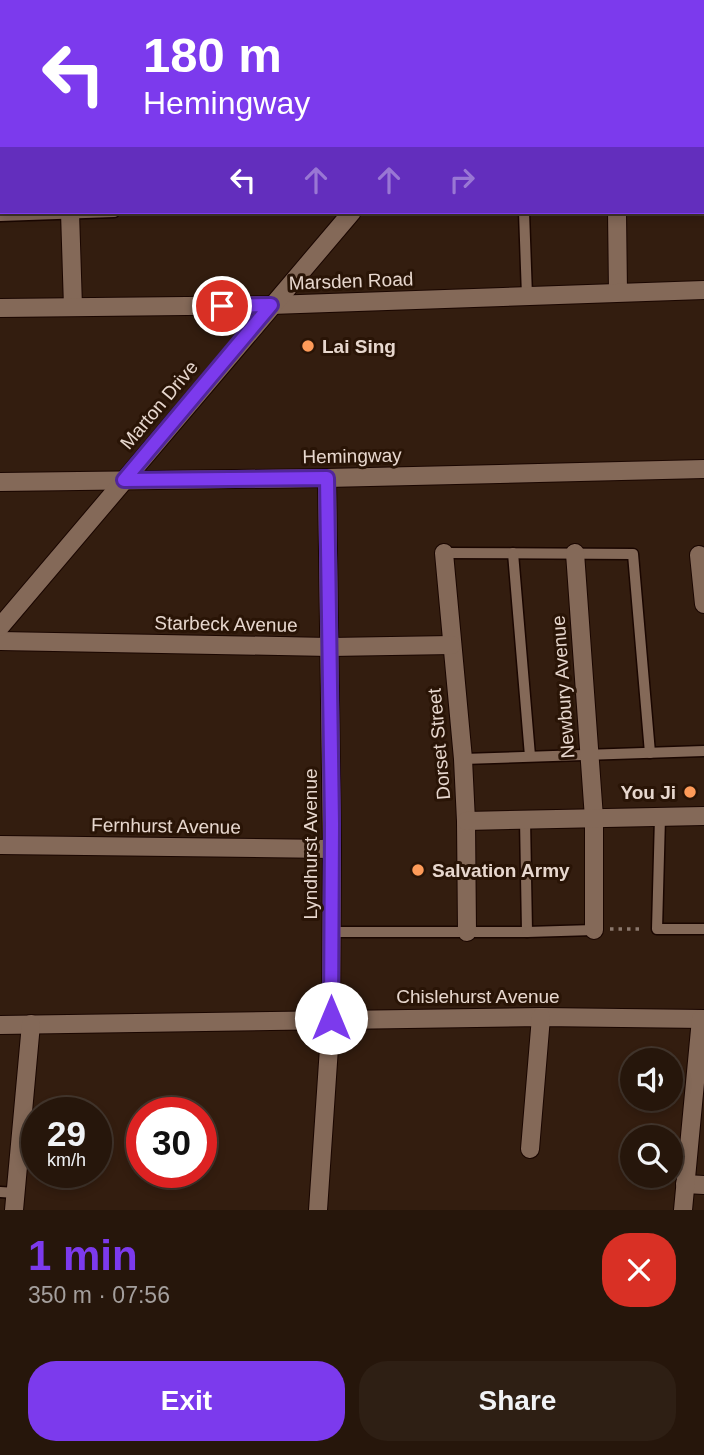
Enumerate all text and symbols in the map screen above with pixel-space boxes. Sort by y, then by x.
icon: left [28,28,119,119]
text: 180 m [143,28,282,82]
text: Hemingway [143,85,310,121]
icon: left [224,161,262,199]
icon: ahead [297,161,335,199]
icon: ahead [370,161,408,199]
icon: right [443,161,481,199]
street label: Marsden Road [288,268,414,294]
pin [192,276,252,336]
icon: arrive [203,287,241,325]
place label: Lai Sing [322,336,396,357]
marker: Lai Sing [300,338,316,354]
street label: Marton Drive [116,357,202,453]
street label: Hemingway [302,445,402,467]
street label: Starbeck Avenue [154,612,298,636]
street label: Newbury Avenue [548,615,578,759]
street label: Dorset Street [424,687,454,801]
street label: Lyndhurst Avenue [300,768,321,920]
place label: You Ji [620,782,676,803]
marker: You Ji [682,784,698,800]
street label: Fernhurst Avenue [91,814,241,838]
place label: Salvation Army [432,860,570,881]
marker: Salvation Army [410,862,426,878]
position arrow [294,981,368,1055]
street label: Chislehurst Avenue [396,986,560,1007]
map controls [620,1048,683,1188]
button: sound [620,1048,683,1111]
speed limit sign: 30 [126,1097,217,1188]
text: 29 [47,1114,86,1153]
button: search [620,1125,683,1188]
text: km/h [47,1150,86,1170]
text: 1 min [28,1232,138,1279]
button: close [602,1233,676,1307]
text: 350 m · 07:56 [28,1282,170,1308]
button: Exit [28,1361,345,1441]
button: Share [359,1361,676,1441]

